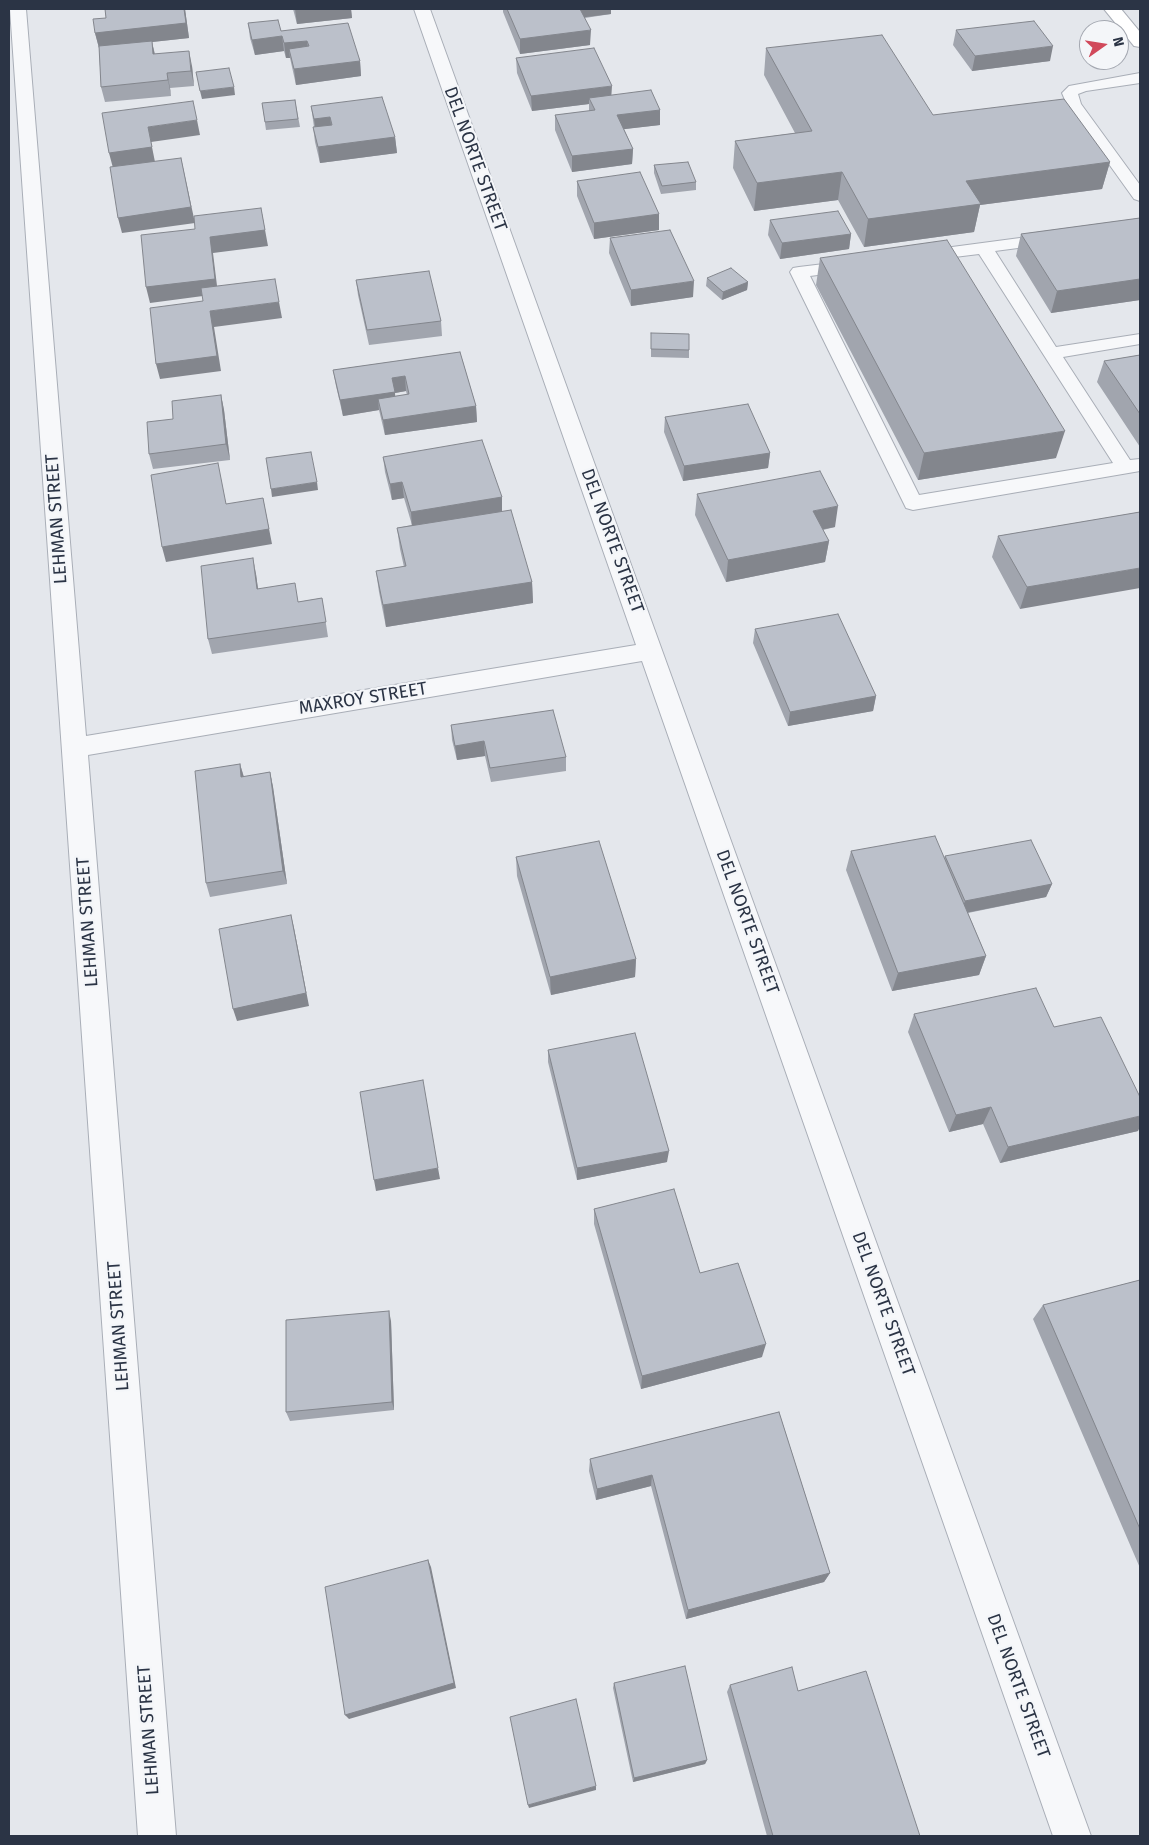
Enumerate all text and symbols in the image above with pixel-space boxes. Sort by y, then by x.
north arrow [1079,20,1129,70]
text: N [1109,35,1127,48]
street label: DEL NORTE STREET [439,84,511,234]
street label: LEHMAN STREET [42,453,72,585]
street label: DEL NORTE STREET [576,466,648,616]
street label: MAXROY STREET [297,678,429,720]
street label: DEL NORTE STREET [711,847,783,997]
street label: LEHMAN STREET [73,856,103,988]
street label: DEL NORTE STREET [847,1229,919,1379]
street label: LEHMAN STREET [104,1260,134,1392]
street label: DEL NORTE STREET [982,1611,1054,1761]
street label: LEHMAN STREET [134,1664,164,1796]

